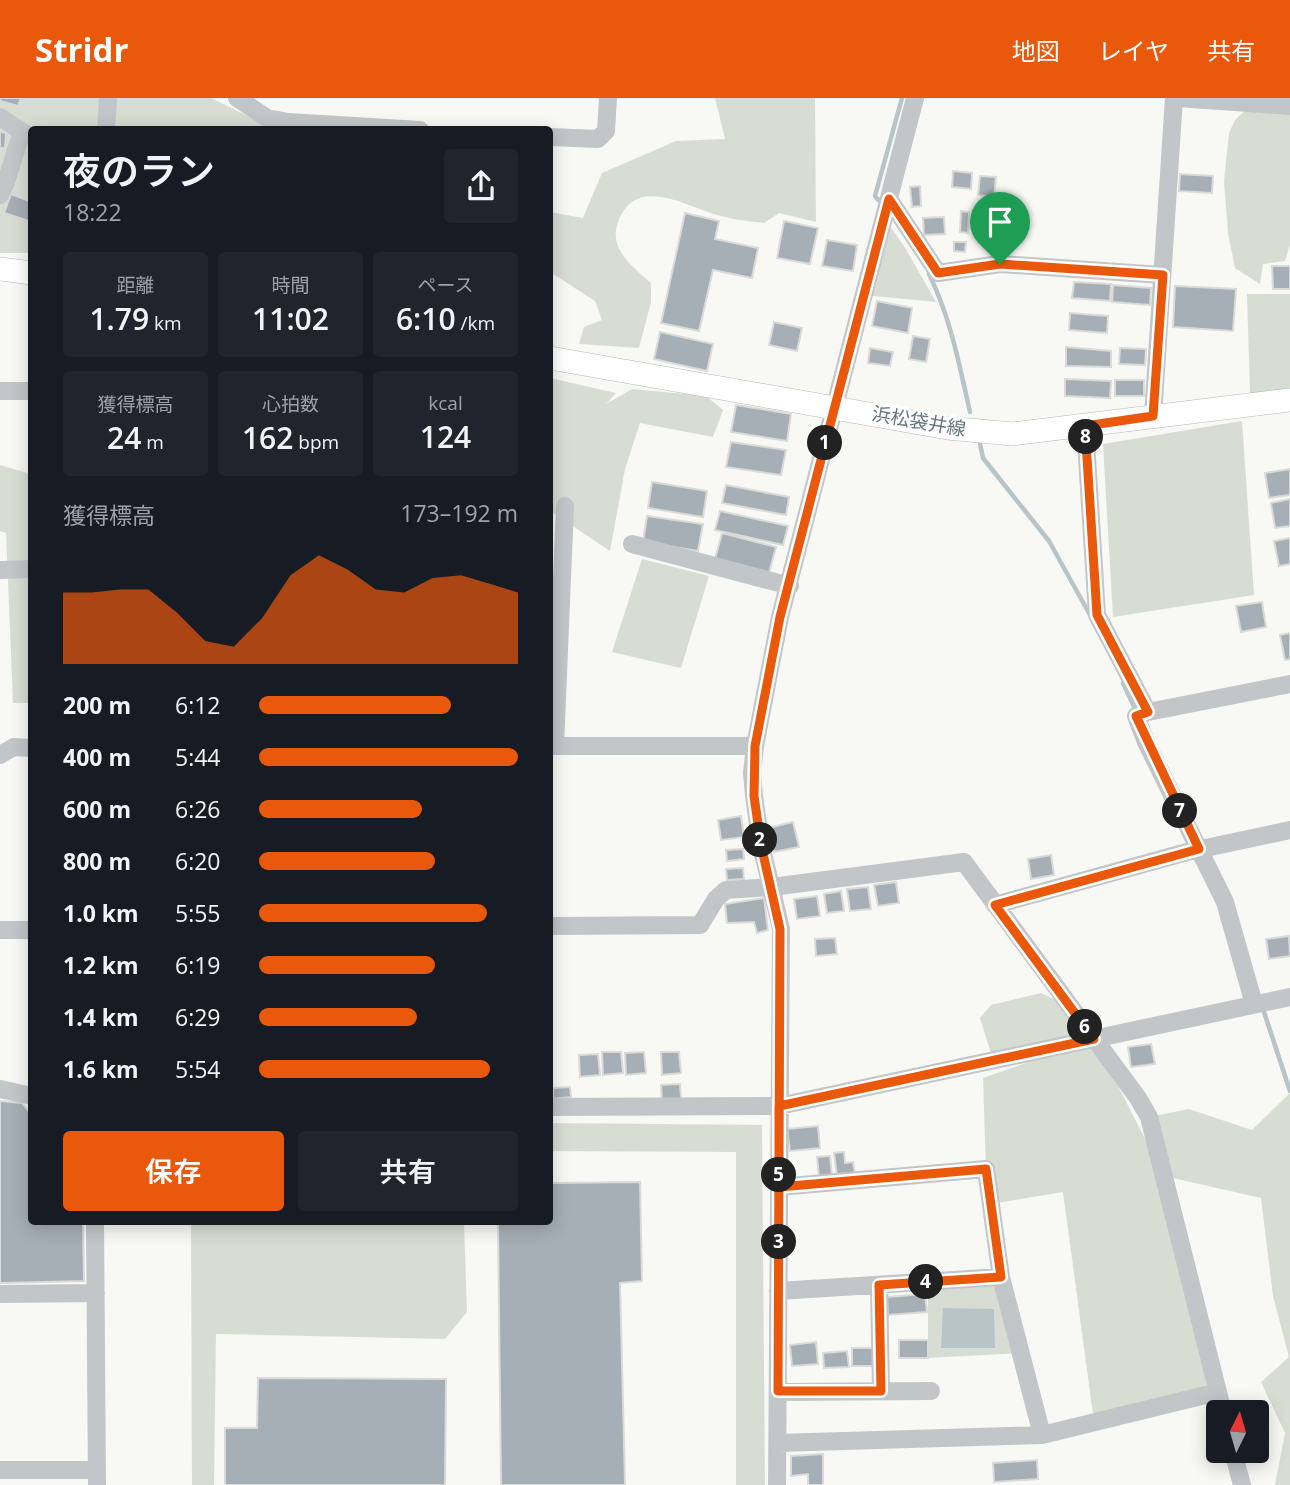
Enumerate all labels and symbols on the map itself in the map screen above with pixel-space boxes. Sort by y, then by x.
pin [970,192,1030,264]
street label: 浜松袋井線 [870,400,968,442]
pin: 8 [1068,420,1104,454]
pin: 1 [808,426,842,460]
pin: 7 [1162,794,1198,828]
pin: 2 [742,822,778,858]
pin: 6 [1068,1010,1102,1044]
pin: 5 [762,1158,796,1192]
pin: 3 [762,1224,796,1260]
pin: 4 [908,1264,944,1300]
north arrow [1206,1400,1269,1463]

